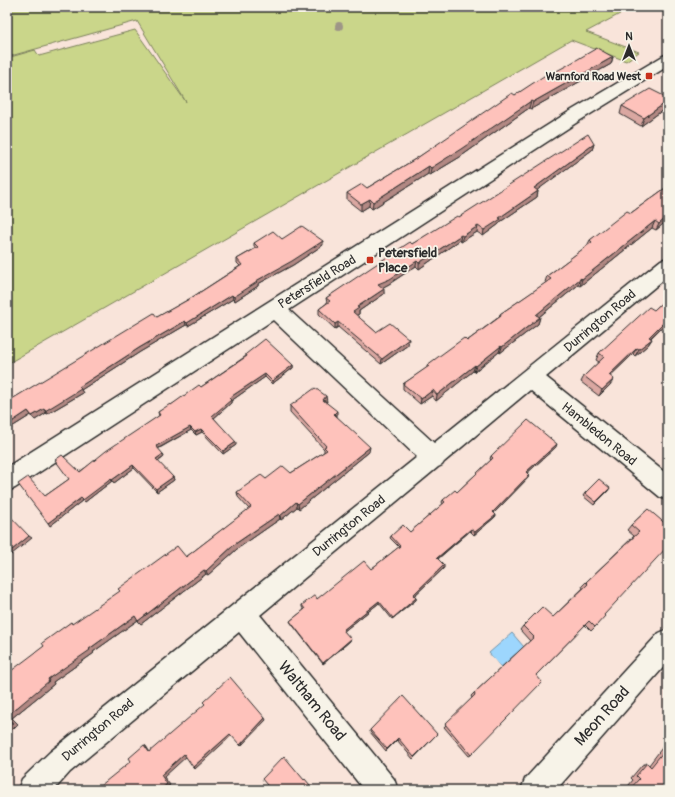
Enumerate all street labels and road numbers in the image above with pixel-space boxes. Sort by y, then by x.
street label: Petersfield Road [275,252,359,312]
street label: Durrington Road [561,286,639,356]
street label: Hambledon Road [558,399,640,469]
street label: Durrington Road [309,492,389,560]
street label: Waltham Road [274,657,350,745]
street label: Meon Road [570,682,634,750]
street label: Durrington Road [59,695,137,765]

